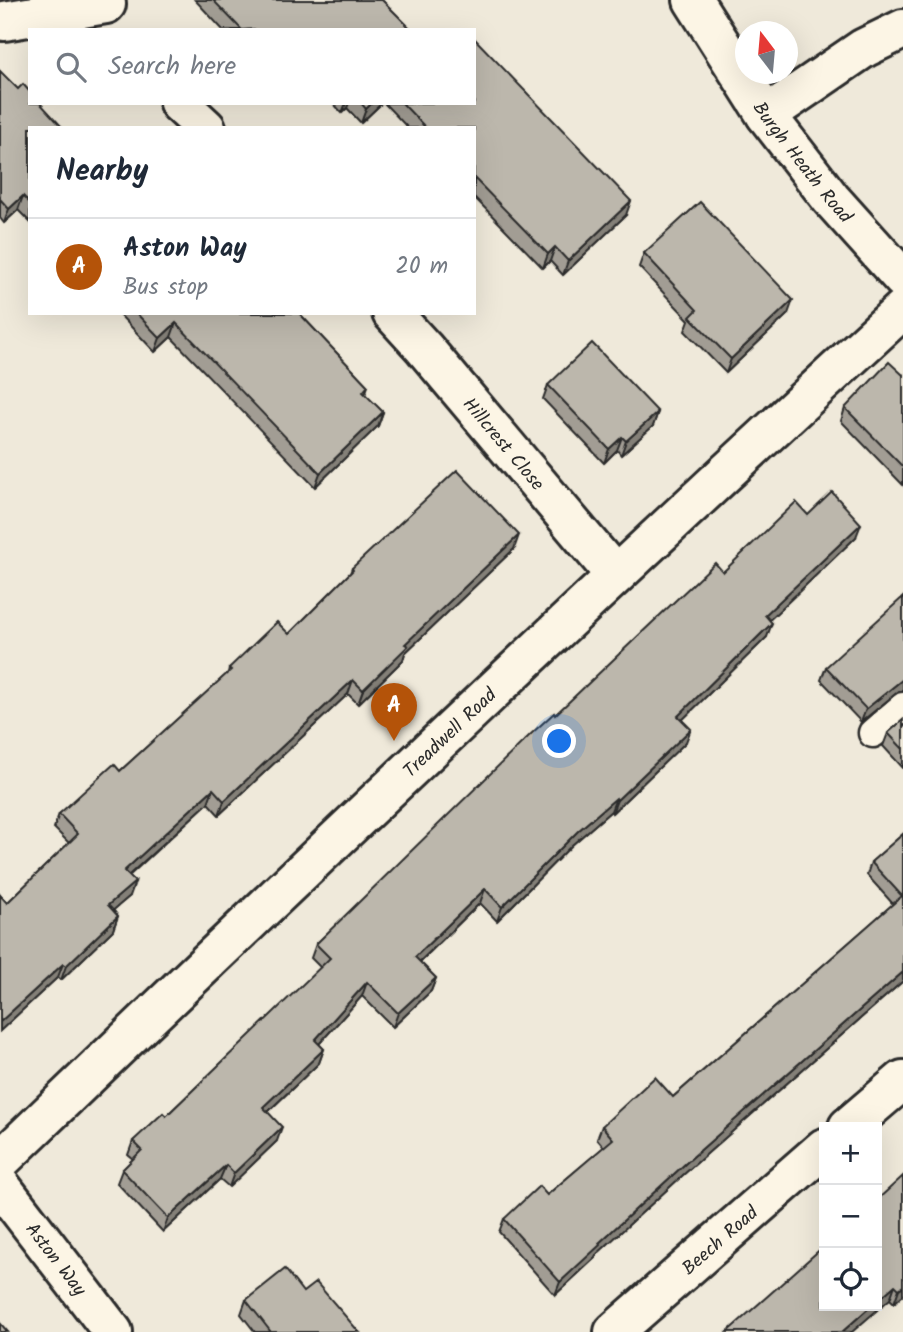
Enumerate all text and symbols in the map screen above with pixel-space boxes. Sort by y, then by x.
north arrow [735,21,798,84]
search box [28,28,476,105]
text: Search here [108,46,236,88]
icon: search [52,48,90,86]
street label: Burgh Heath Road [744,96,859,231]
text: Nearby [56,148,148,196]
text: Aston Way [123,228,247,270]
text: A [72,249,86,285]
text: 20 m [396,249,448,285]
text: Bus stop [123,270,208,306]
street label: Hillcrest Close [454,391,551,498]
street label: Treadwell Road [397,681,505,786]
pin: A [371,683,417,741]
your location [542,724,576,758]
map controls [819,1122,882,1311]
button: + [819,1122,882,1185]
button: − [819,1185,882,1248]
street label: Beech Road [676,1199,766,1283]
street label: Aston Way [17,1217,94,1304]
button: locate [819,1248,882,1311]

